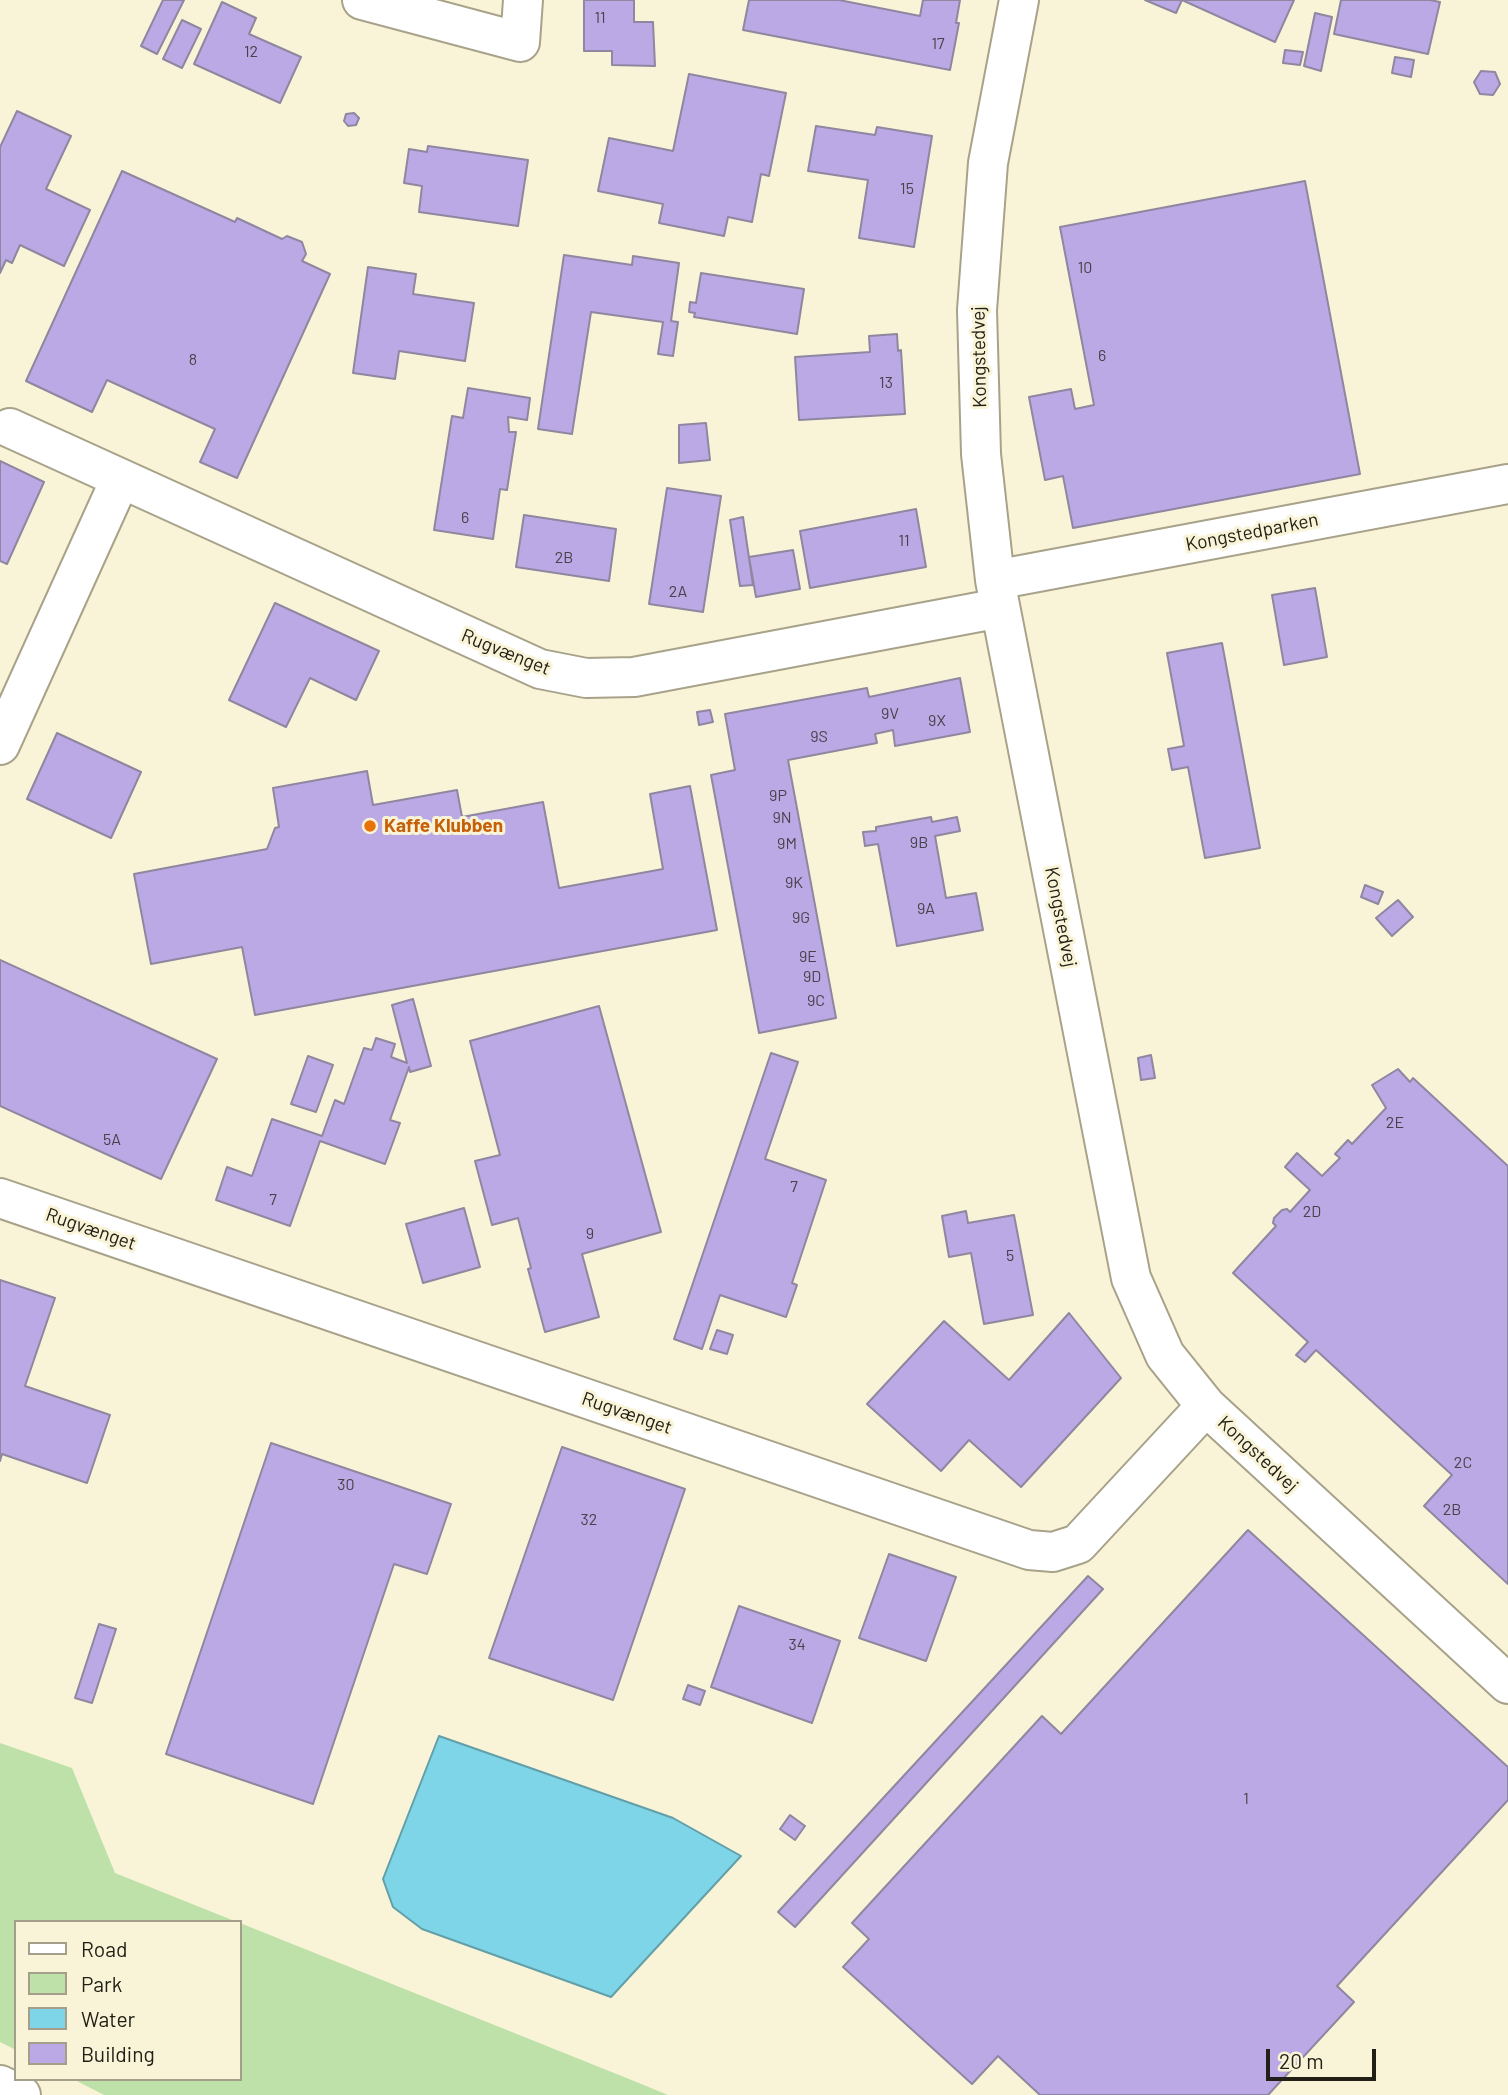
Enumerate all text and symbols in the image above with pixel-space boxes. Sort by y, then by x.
house number: 11 [594,8,606,28]
house number: 17 [931,34,945,54]
house number: 12 [244,42,258,62]
house number: 15 [900,179,914,199]
house number: 10 [1078,258,1092,278]
street label: Kongstedvej [967,306,991,408]
house number: 6 [1098,346,1106,366]
house number: 8 [189,350,197,370]
house number: 13 [879,373,893,393]
house number: 6 [461,508,469,528]
street label: Kongstedparken [1184,508,1320,556]
house number: 11 [898,531,910,551]
house number: 2B [555,548,573,568]
house number: 2A [669,582,687,602]
street label: Rugvænget [458,624,554,680]
house number: 9V [881,704,899,724]
house number: 9X [928,711,946,731]
house number: 9S [810,727,828,747]
house number: 9P [769,786,787,806]
house number: 9N [772,808,792,828]
place label: Kaffe Klubben [384,815,503,837]
marker: Kaffe Klubben [362,818,378,834]
house number: 9B [910,833,928,853]
house number: 9M [777,834,797,854]
street label: Kongstedvej [1040,865,1082,969]
house number: 9K [785,873,803,893]
house number: 9A [917,899,935,919]
house number: 9G [792,908,810,928]
house number: 9E [799,947,817,967]
house number: 9D [803,967,821,987]
house number: 9C [807,991,825,1011]
house number: 2E [1386,1113,1404,1133]
house number: 5A [103,1130,121,1150]
house number: 7 [790,1177,798,1197]
house number: 7 [269,1190,277,1210]
house number: 2D [1303,1202,1321,1222]
street label: Rugvænget [43,1203,139,1255]
house number: 9 [586,1224,594,1244]
house number: 5 [1006,1246,1014,1266]
street label: Rugvænget [579,1387,675,1439]
street label: Kongstedvej [1213,1411,1303,1497]
house number: 2C [1454,1453,1472,1473]
house number: 30 [337,1475,355,1495]
house number: 2B [1443,1500,1461,1520]
house number: 32 [581,1510,597,1530]
house number: 34 [788,1635,806,1655]
house number: 1 [1243,1789,1249,1809]
legend [14,1920,242,2081]
text: Road [81,1936,127,1961]
text: Park [81,1971,122,1996]
text: Water [81,2006,135,2031]
scale bar [1270,2036,1380,2080]
text: Building [81,2041,155,2066]
text: 20 m [1279,2048,1324,2073]

